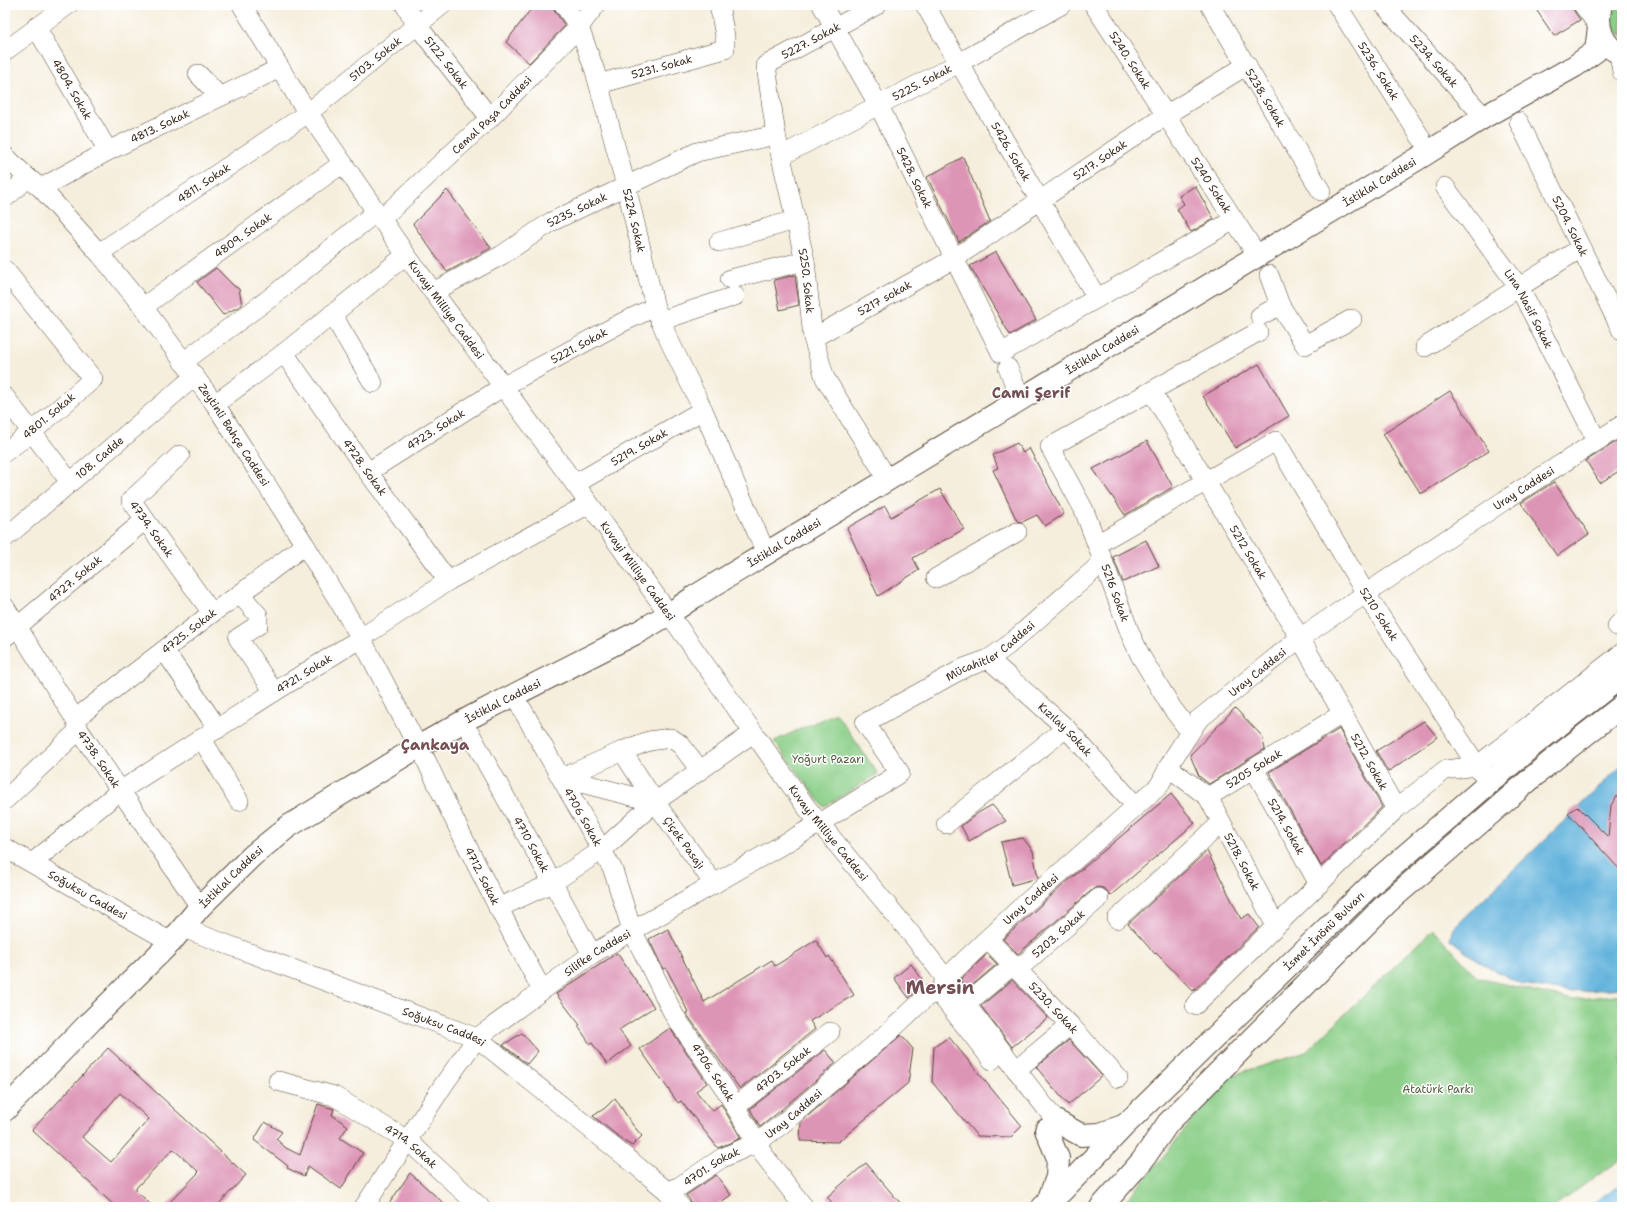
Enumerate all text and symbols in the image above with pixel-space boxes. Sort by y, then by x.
street label: 5227. Sokak [779,19,843,63]
street label: 5240. Sokak [1106,29,1154,92]
street label: 5234. Sokak [1406,31,1461,90]
street label: 5103. Sokak [346,33,405,84]
street label: 5122. Sokak [421,33,472,92]
street label: 5236. Sokak [1355,39,1403,103]
street label: 5231. Sokak [629,51,694,82]
street label: 4804. Sokak [49,56,96,122]
street label: 5225. Sokak [889,61,954,104]
street label: 5238. Sokak [1242,65,1289,130]
street label: Cemal Paşa Caddesi [448,72,535,157]
street label: 4813. Sokak [128,105,192,147]
street label: 5426. Sokak [988,119,1034,184]
street label: 5217. Sokak [1070,136,1130,183]
street label: 5428. Sokak [893,145,936,211]
street label: 5240 Sokak [1188,154,1235,216]
street label: İstiklal Caddesi [1340,154,1419,210]
street label: 4811. Sokak [174,160,233,206]
street label: 5224. Sokak [619,187,649,254]
street label: 5235. Sokak [544,189,609,230]
street label: 5204. Sokak [1549,193,1592,259]
street label: 4809. Sokak [211,209,275,261]
street label: 5250. Sokak [795,247,818,314]
street label: Kuvayi Milliye Caddesi [405,257,488,362]
street label: Lina Nasif Sokak [1501,266,1556,351]
street label: 5217 sokak [855,277,914,319]
street label: İstiklal Caddesi [1063,322,1142,378]
street label: 5221. Sokak [548,324,610,367]
street label: Zeytinli Bahçe Caddesi [195,380,273,489]
district label: Cami Şerif [992,383,1070,403]
street label: 4801. Sokak [20,390,78,442]
street label: 4723. Sokak [404,405,468,453]
street label: 5219. Sokak [608,425,670,469]
street label: 108. Cadde [72,433,127,482]
street label: 4728. Sokak [339,436,390,499]
street label: Uray Caddesi [1490,463,1557,513]
street label: 4734. Sokak [126,497,177,560]
street label: İstiklal Caddesi [744,514,824,571]
street label: Kuvayi Milliye Caddesi [597,518,679,624]
street label: 5212 Sokak [1226,522,1270,582]
street label: 4727. Sokak [45,552,105,605]
street label: 5216 Sokak [1098,562,1132,624]
street label: 5210 Sokak [1356,585,1402,644]
street label: 4725. Sokak [158,605,219,657]
street label: Mücahitler Caddesi [943,618,1038,684]
street label: Uray Caddesi [1225,644,1289,700]
street label: 4721. Sokak [273,650,335,696]
street label: İstiklal Caddesi [462,675,543,727]
street label: Kızılay Sokak [1035,699,1095,760]
street label: 4738. Sokak [74,727,124,791]
street label: 5212. Sokak [1348,731,1391,793]
district label: Çankaya [401,735,470,755]
street label: 5205 Sokak [1223,746,1285,792]
park label: Yoğurt Pazarı [792,752,864,767]
street label: Kuvayi Milliye Caddesi [785,782,872,884]
street label: 4706 Sokak [560,785,606,849]
street label: 5214. Sokak [1265,796,1308,857]
street label: 4710 Sokak [510,814,553,875]
street label: Çiçek Pasajı [660,814,708,872]
street label: 5218. Sokak [1221,830,1263,893]
street label: İstiklal Caddesi [196,842,266,911]
street label: 4712. Sokak [461,844,503,908]
street label: Soğuksu Caddesi [45,866,130,923]
street label: Uray Caddesi [1000,870,1062,928]
street label: İsmet İnönü Bulvarı [1280,888,1368,974]
street label: 5203. Sokak [1029,906,1088,961]
street label: Silifke Caddesi [561,926,634,980]
district label: Mersin [906,975,975,1000]
street label: 5230. Sokak [1025,979,1082,1037]
street label: Soğuksu Caddesi [400,1003,489,1050]
street label: 4706. Sokak [688,1040,738,1104]
street label: 4703. Sokak [752,1043,814,1096]
park label: Atatürk Parkı [1402,1082,1474,1097]
street label: Uray Caddesi [762,1086,825,1142]
street label: 4714. Sokak [382,1121,440,1172]
street label: 4701. Sokak [680,1144,742,1189]

